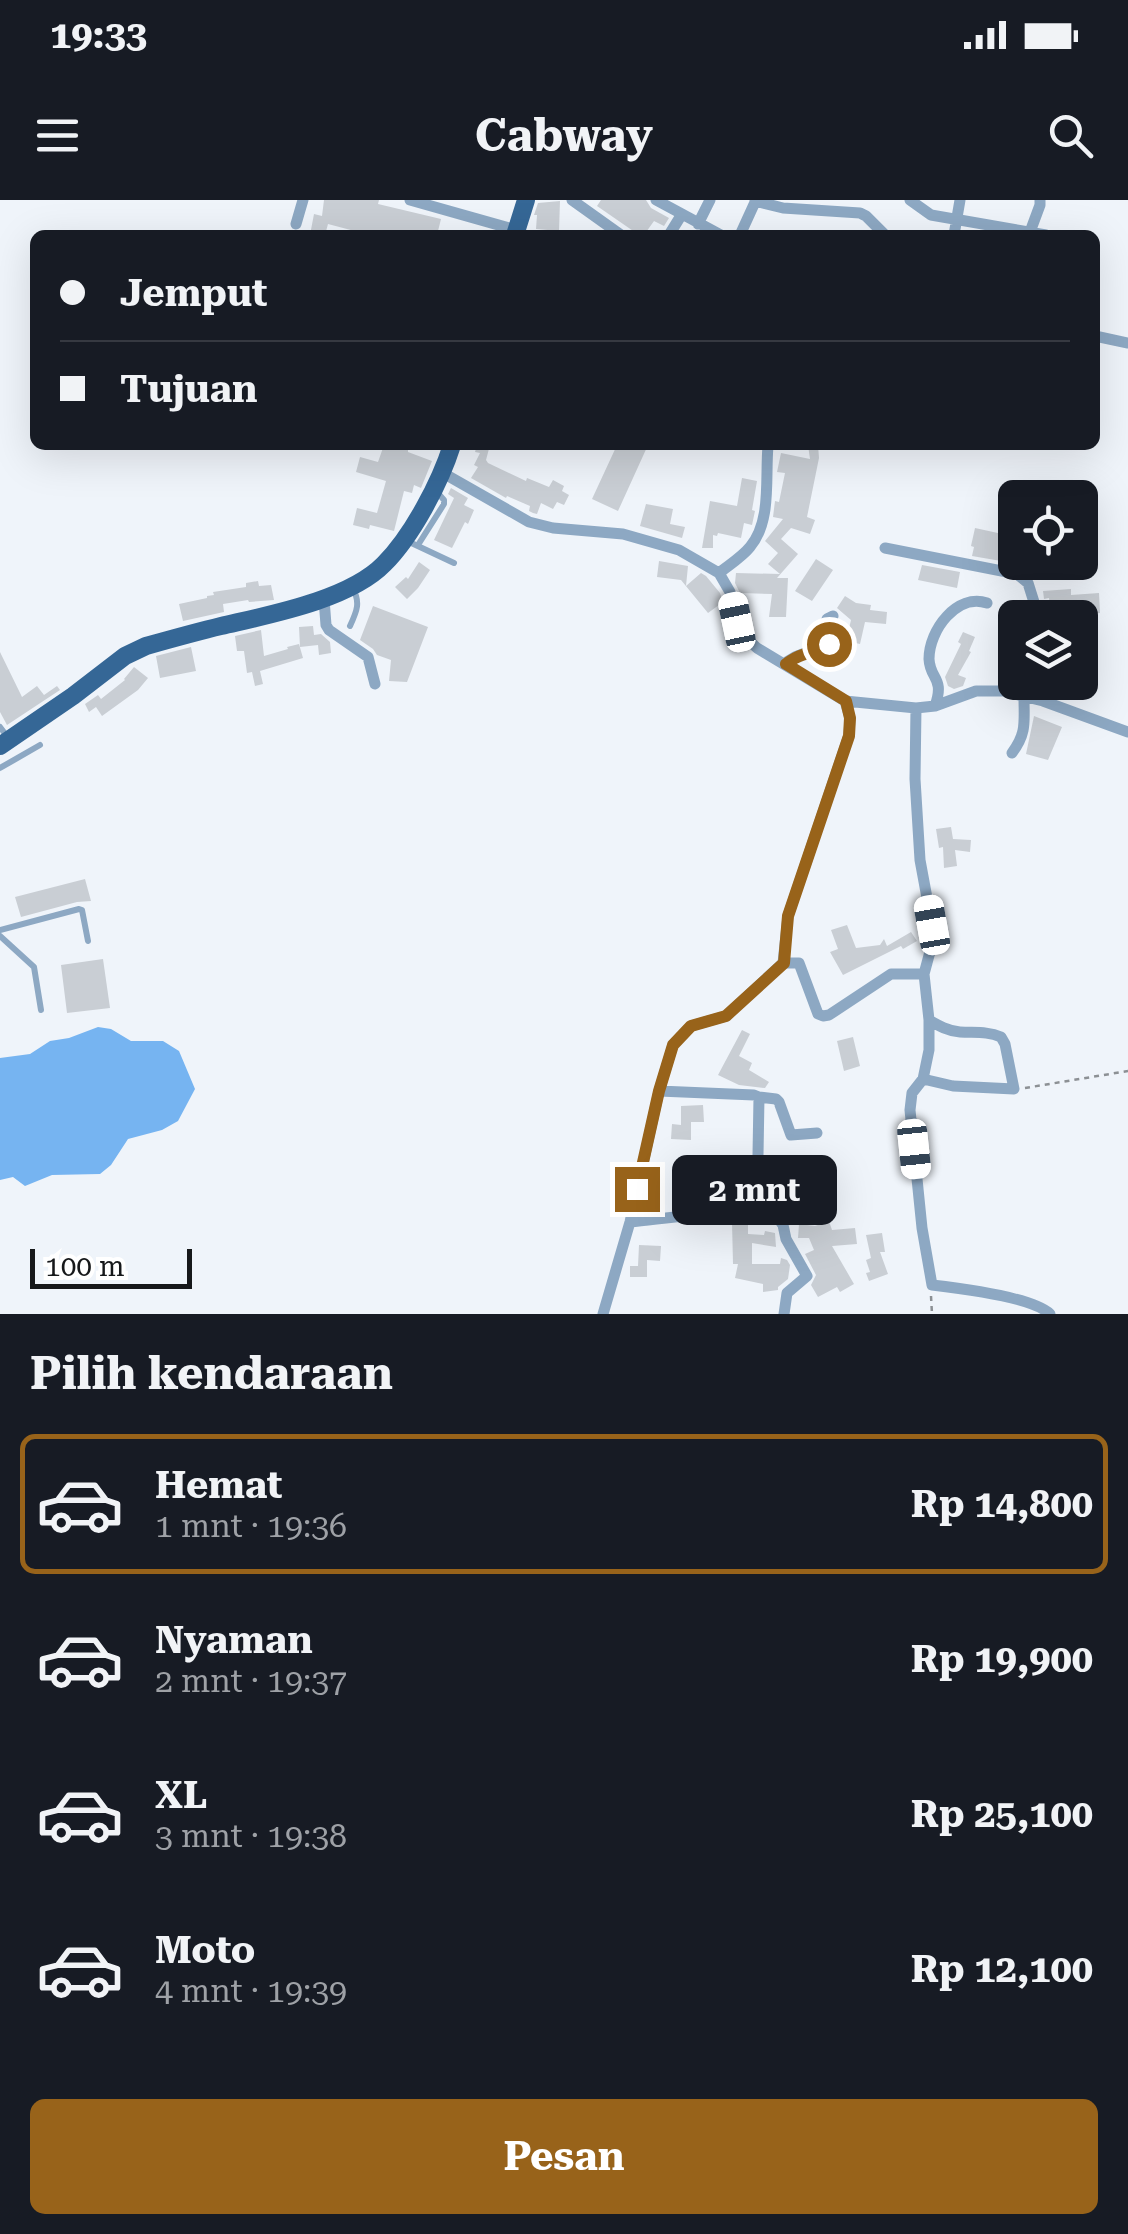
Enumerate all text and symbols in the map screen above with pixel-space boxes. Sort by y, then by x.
text: 19:33 [50,13,147,57]
icon: menu [30,108,85,163]
icon: search [1043,108,1098,163]
text: Cabway [475,109,653,162]
text: Jemput [120,271,267,315]
text: Tujuan [120,367,258,411]
map controls [998,480,1098,700]
button: locate [998,480,1098,580]
car [716,590,758,654]
button: layers [998,600,1098,700]
route start [807,622,852,667]
car [912,893,952,957]
car [896,1118,932,1180]
callout: 2 mnt [672,1154,837,1224]
route end [615,1167,660,1212]
text: 2 mnt [709,1171,800,1209]
scale bar [30,1244,192,1288]
text: 100 m [45,1250,125,1283]
text: Pilih kendaraan [30,1347,393,1400]
icon: car [35,1459,125,1549]
text: Hemat [155,1463,283,1507]
text: Rp 14,800 [911,1482,1093,1526]
text: 1 mnt · 19:36 [155,1507,347,1545]
icon: car [35,1614,125,1704]
text: Nyaman [155,1618,313,1662]
text: Rp 19,900 [911,1637,1093,1681]
text: 2 mnt · 19:37 [155,1662,347,1700]
icon: car [35,1769,125,1859]
text: XL [155,1773,207,1817]
text: Rp 25,100 [911,1792,1093,1836]
text: 3 mnt · 19:38 [155,1817,347,1855]
icon: car [35,1924,125,2014]
text: Moto [155,1928,255,1972]
text: Rp 12,100 [911,1947,1093,1991]
text: 4 mnt · 19:39 [155,1972,347,2010]
button: Pesan [30,2099,1098,2214]

